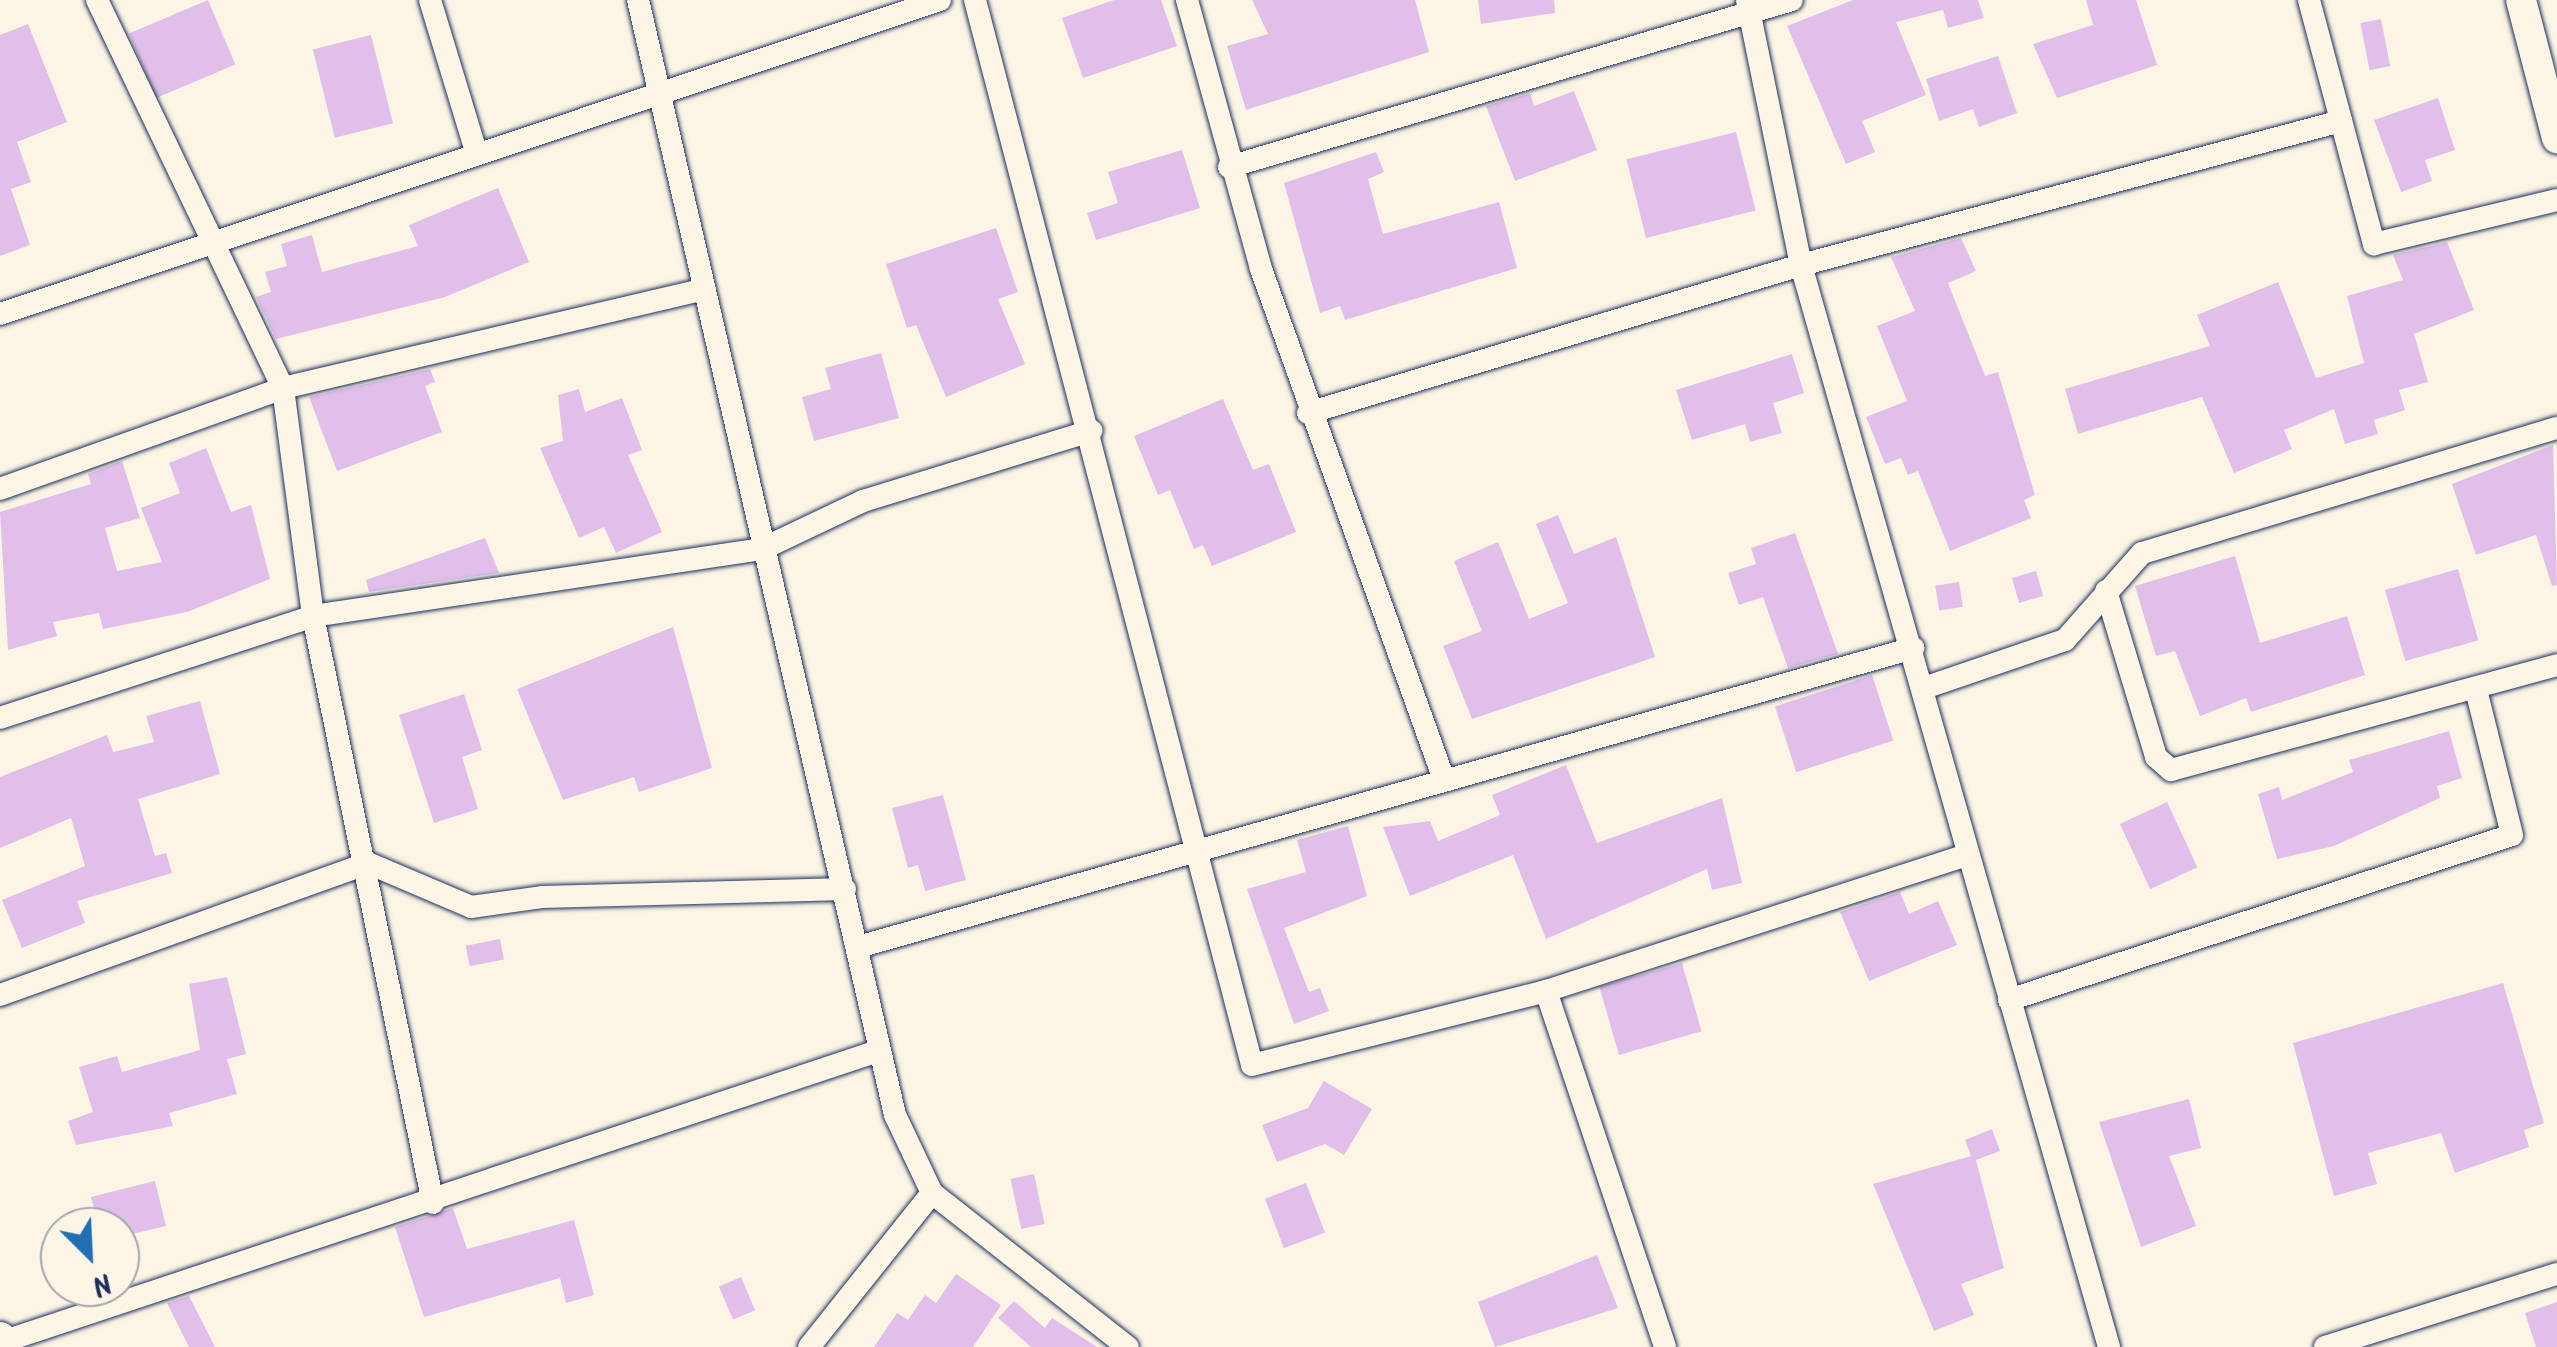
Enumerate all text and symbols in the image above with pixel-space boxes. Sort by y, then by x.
north arrow [40,1207,140,1307]
text: N [84,1259,119,1307]

